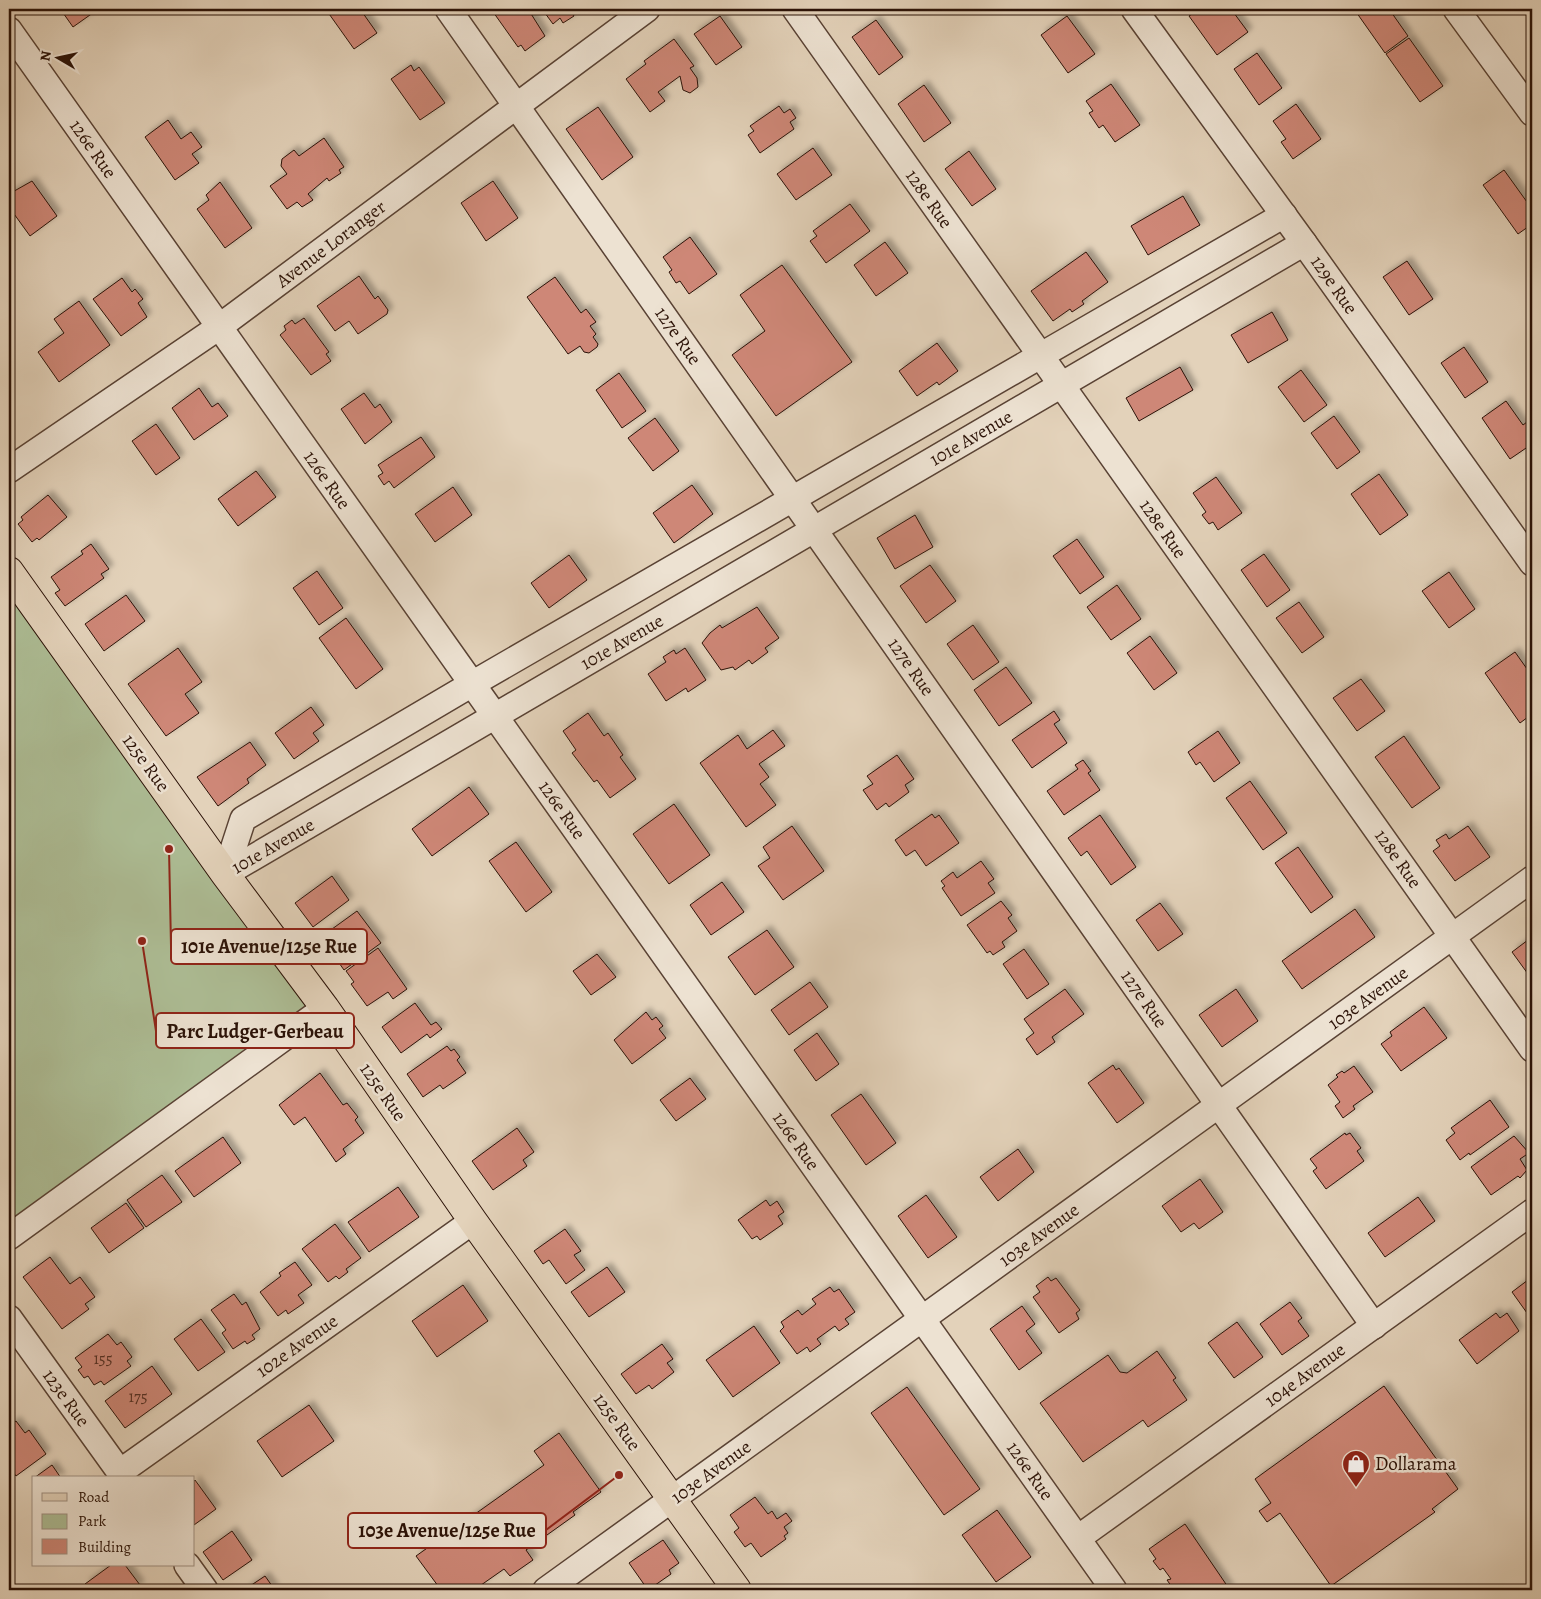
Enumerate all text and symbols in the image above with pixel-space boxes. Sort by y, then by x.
north arrow [32,32,82,82]
text: N [35,50,56,63]
street label: 126e Rue [63,114,123,184]
street label: 128e Rue [899,164,959,234]
street label: Avenue Loranger [270,194,391,294]
street label: 129e Rue [1304,250,1364,320]
street label: 127e Rue [649,302,707,370]
street label: 101e Avenue [925,404,1017,472]
street label: 126e Rue [297,445,357,515]
street label: 128e Rue [1133,494,1193,564]
street label: 101e Avenue [576,608,668,676]
street label: 127e Rue [882,633,940,701]
street label: 125e Rue [116,729,176,797]
street label: 126e Rue [532,775,592,845]
street label: 101e Avenue [227,812,319,880]
street label: 128e Rue [1368,824,1428,894]
callout: 101e Avenue/125e Rue [171,929,367,964]
text: 101e Avenue/125e Rue [181,933,357,960]
street label: 103e Avenue [1323,960,1413,1036]
street label: 127e Rue [1115,965,1173,1033]
callout: Parc Ludger-Gerbeau [156,1013,354,1048]
text: Parc Ludger-Gerbeau [166,1018,344,1045]
street label: 125e Rue [353,1058,413,1126]
street label: 126e Rue [766,1106,826,1176]
street label: 103e Avenue [994,1197,1084,1273]
street label: 102e Avenue [251,1308,343,1384]
street label: 104e Avenue [1259,1337,1351,1413]
house number: 155 [93,1348,113,1370]
street label: 123e Rue [36,1364,96,1432]
house number: 175 [128,1386,148,1408]
street label: 125e Rue [587,1388,647,1456]
street label: 103e Avenue [666,1434,756,1510]
street label: 126e Rue [1000,1436,1060,1506]
shop icon: Dollarama [1341,1449,1371,1488]
place label: Dollarama [1375,1451,1457,1477]
legend [32,1476,195,1566]
text: Road [78,1487,110,1507]
text: Park [78,1511,107,1531]
callout: 103e Avenue/125e Rue [348,1513,546,1548]
text: 103e Avenue/125e Rue [358,1517,536,1544]
text: Building [78,1537,131,1557]

